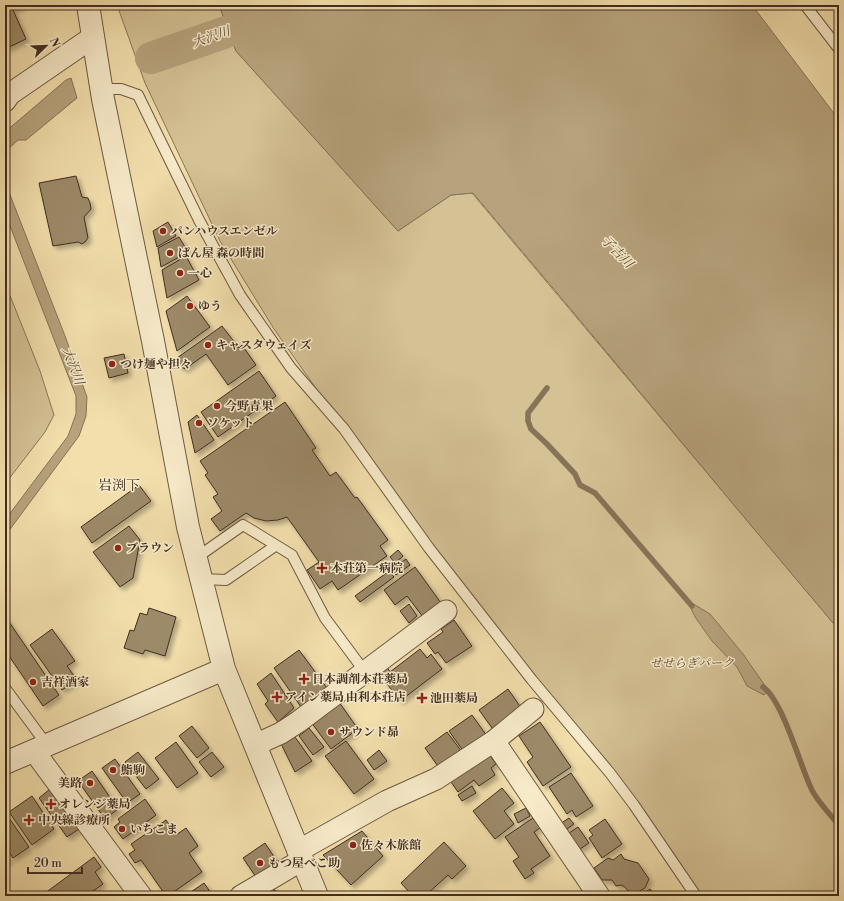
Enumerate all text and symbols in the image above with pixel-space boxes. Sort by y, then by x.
water label: 大沢川 [190,22,234,51]
north arrow [26,26,66,66]
text: N [46,36,63,49]
place label: パンハウスエンゼル [171,224,278,239]
marker: パンハウスエンゼル [158,226,168,236]
water label: 子吉川 [598,233,638,273]
place label: ぱん屋 森の時間 [178,246,264,261]
marker: ぱん屋 森の時間 [165,248,175,258]
place label: 一心 [188,266,212,281]
marker: 一心 [175,268,185,278]
place label: ゆう [198,299,222,314]
marker: ゆう [185,301,195,311]
place label: キャスタウェイズ [216,338,311,353]
marker: キャスタウェイズ [203,340,213,350]
water label: 大沢川 [59,345,88,389]
place label: つけ麺や担々 [120,357,192,372]
marker: つけ麺や担々 [107,359,117,369]
place label: 今野青果 [225,399,274,414]
marker: 今野青果 [212,401,222,411]
place label: ソケット [207,416,254,431]
marker: ソケット [194,418,204,428]
district label: 岩渕下 [98,477,140,495]
place label: ブラウン [126,541,174,556]
marker: ブラウン [113,543,123,553]
place label: 本荘第一病院 [331,561,403,576]
marker: 本荘第一病院 [316,562,328,574]
park label: せせらぎパーク [650,656,734,671]
place label: 日本調剤本荘薬局 [312,672,408,687]
marker: 日本調剤本荘薬局 [299,674,309,684]
place label: 吉祥酒家 [41,675,89,690]
marker: 吉祥酒家 [28,677,38,687]
place label: アイン薬局 由利本荘店 [285,690,406,705]
place label: 池田薬局 [430,691,478,706]
marker: アイン薬局 由利本荘店 [272,692,282,702]
marker: 池田薬局 [417,693,427,703]
place label: サウンド昴 [339,725,399,740]
marker: サウンド昴 [326,727,336,737]
place label: 鮨駒 [121,763,145,778]
marker: 鮨駒 [108,765,118,775]
place label: 美路 [58,776,82,791]
marker: 美路 [85,778,95,788]
place label: オレンジ薬局 [59,797,130,812]
marker: オレンジ薬局 [46,799,56,809]
place label: 中央線診療所 [38,813,110,828]
marker: 中央線診療所 [23,814,35,826]
place label: いちこま [130,822,178,837]
marker: いちこま [117,824,127,834]
place label: 佐々木旅館 [361,838,421,853]
marker: 佐々木旅館 [348,840,358,850]
scale bar [28,849,82,875]
text: 20 m [34,856,62,871]
place label: もつ屋べこ助 [268,856,340,871]
marker: もつ屋べこ助 [255,858,265,868]

